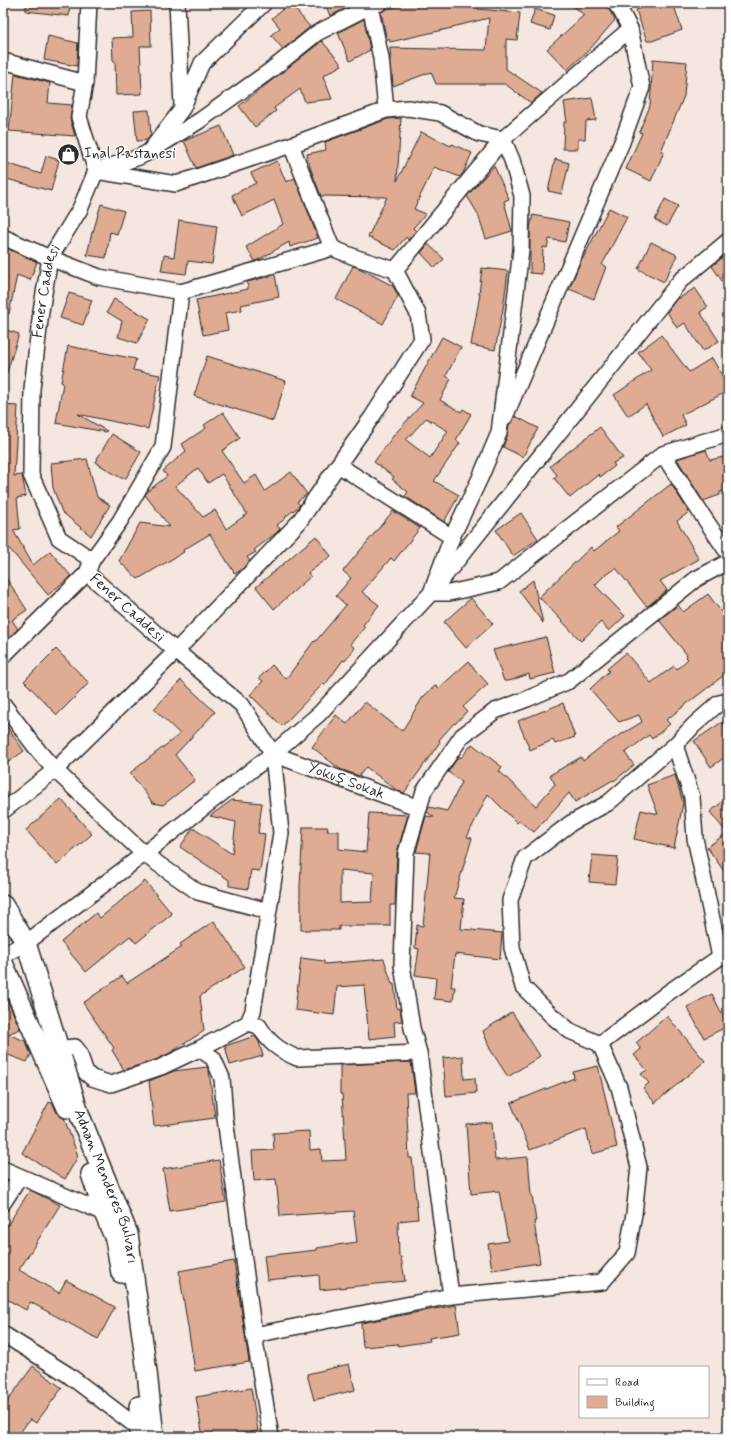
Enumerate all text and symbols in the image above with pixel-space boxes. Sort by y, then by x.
shop icon: Inal Pastanesi [55,141,81,167]
place label: Inal Pastanesi [84,144,176,164]
street label: Fener Caddesi [28,241,66,339]
street label: Fener Caddesi [85,569,169,647]
street label: Yokuş Sokak [305,758,387,804]
street label: Adnan Menderes Bulvarı [69,1107,142,1265]
legend [579,1366,709,1418]
text: Road [615,1375,639,1391]
text: Building [615,1395,655,1412]

